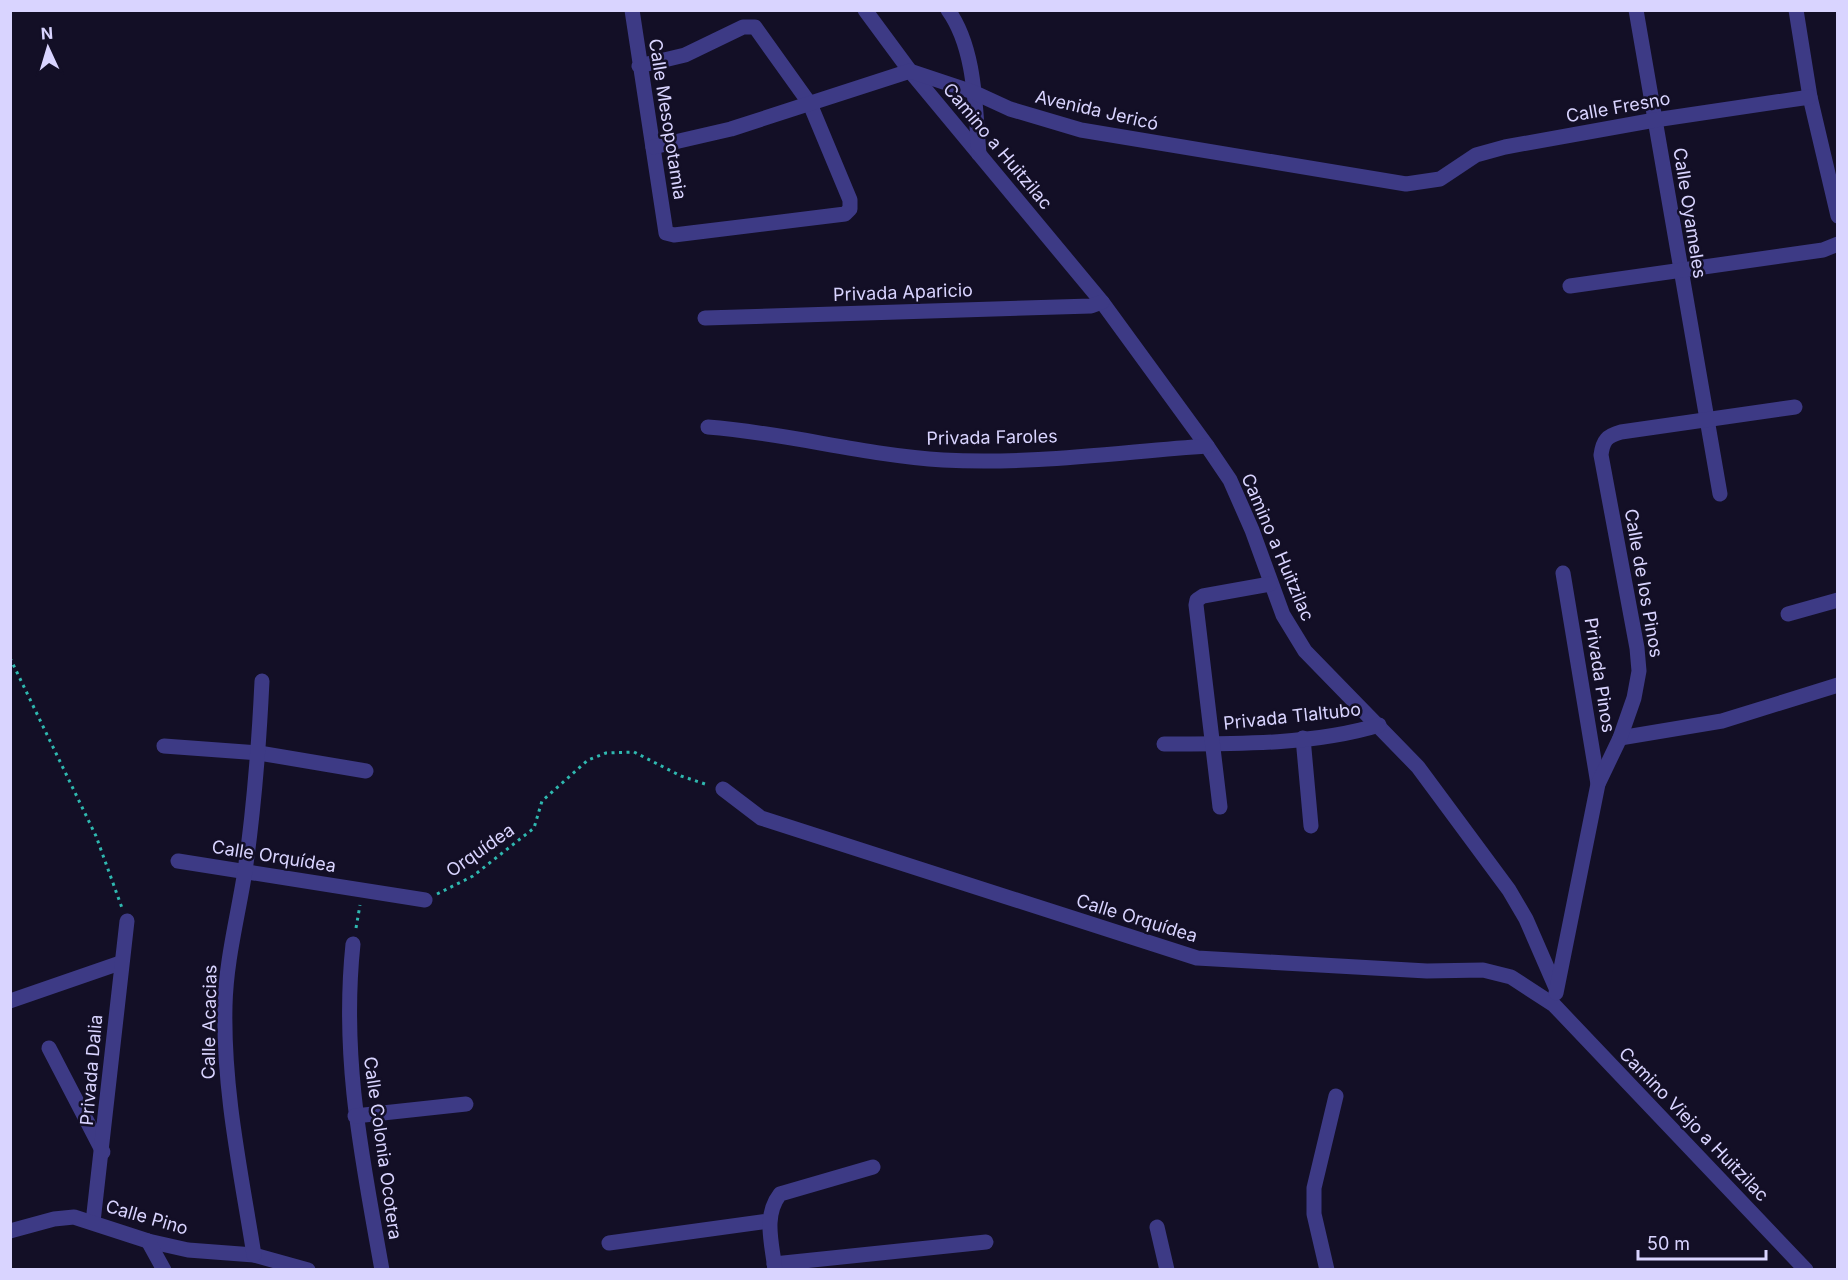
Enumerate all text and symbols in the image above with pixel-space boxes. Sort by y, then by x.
north arrow [18,18,78,78]
text: N [40,23,54,43]
street label: Calle Mesopotamia [645,37,691,201]
street label: Camino a Huitzilac [939,79,1057,213]
street label: Avenida Jericó [1033,86,1161,134]
street label: Calle Fresno [1564,87,1672,127]
street label: Calle Oyameles [1669,146,1711,280]
street label: Privada Aparicio [833,279,973,305]
street label: Privada Faroles [926,425,1058,449]
street label: Camino a Huitzilac [1237,470,1319,624]
street label: Calle de los Pinos [1621,507,1667,659]
street label: Privada Pinos [1581,616,1619,734]
street label: Privada Tlaltubo [1222,698,1362,734]
street label: Orquídea [442,819,518,881]
street label: Calle Orquídea [210,836,338,876]
street label: Calle Orquídea [1074,890,1200,946]
street label: Calle Acacias [197,964,221,1080]
street label: Privada Dalia [76,1014,106,1126]
street label: Camino Viejo a Huitzilac [1615,1043,1773,1205]
street label: Calle Colonia Ocotera [360,1055,406,1241]
street label: Calle Pino [103,1195,191,1239]
scale bar [1638,1223,1766,1261]
text: 50 m [1647,1233,1690,1254]

